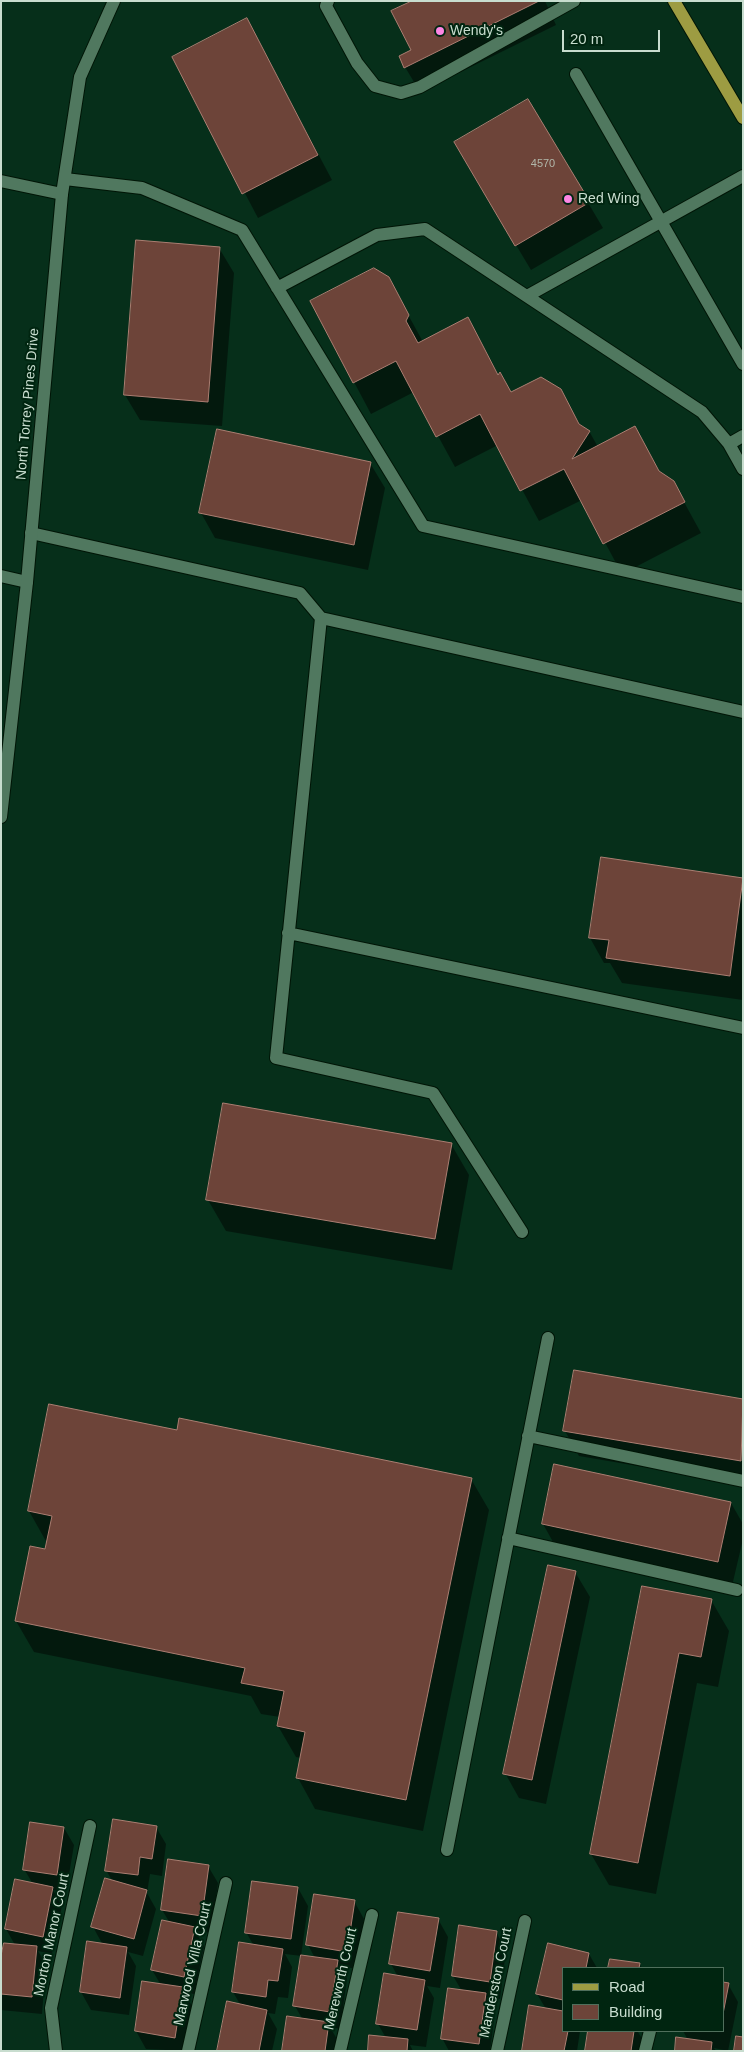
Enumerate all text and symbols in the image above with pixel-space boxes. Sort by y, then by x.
scale bar [564,20,662,52]
place label: Wendy's [450,23,503,39]
marker: Wendy's [434,25,446,37]
text: 20 m [570,30,603,47]
house number: 4570 [531,157,555,171]
place label: Red Wing [578,191,639,207]
marker: Red Wing [562,193,574,205]
street label: North Torrey Pines Drive [13,327,43,481]
street label: Morton Manor Court [31,1872,73,1998]
street label: Marwood Villa Court [171,1901,215,2027]
street label: Mereworth Court [321,1926,361,2032]
street label: Manderston Court [476,1926,516,2040]
legend [562,1967,724,2032]
text: Road [609,1978,645,1995]
text: Building [609,2003,662,2020]

